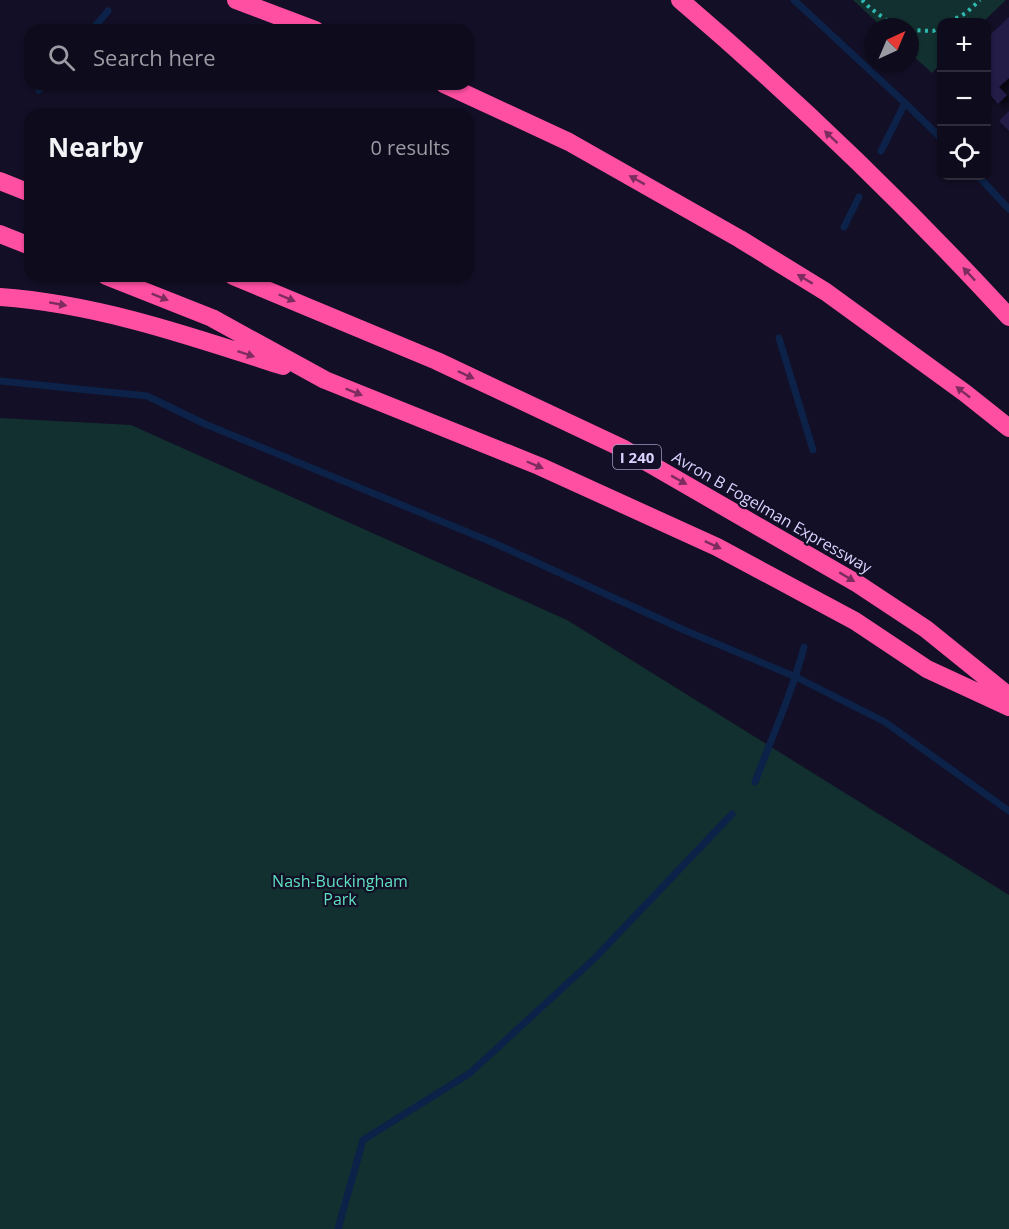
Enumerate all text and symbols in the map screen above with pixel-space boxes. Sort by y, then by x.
north arrow [865,18,919,72]
map controls [937,18,991,180]
button: + [937,18,991,72]
search box [24,24,474,90]
icon: search [45,41,78,74]
text: Search here [93,42,216,72]
button: − [937,72,991,126]
button: locate [937,126,991,180]
text: Nearby [48,129,143,165]
one-way arrow [824,130,839,144]
text: 0 results [370,134,450,161]
one-way arrow [629,174,645,185]
one-way arrow [962,267,976,282]
one-way arrow [797,273,813,284]
one-way arrow [151,293,169,303]
one-way arrow [278,294,296,303]
one-way arrow [49,300,68,309]
one-way arrow [237,350,255,360]
one-way arrow [458,370,475,379]
one-way arrow [956,386,972,398]
one-way arrow [345,388,363,397]
road number: I 240 [613,445,661,469]
street label: Avron B Fogelman Expressway [668,446,877,579]
one-way arrow [526,461,544,470]
one-way arrow [670,475,687,485]
one-way arrow [704,540,721,549]
one-way arrow [839,572,856,582]
park label: Nash-Buckingham Park [272,870,408,910]

